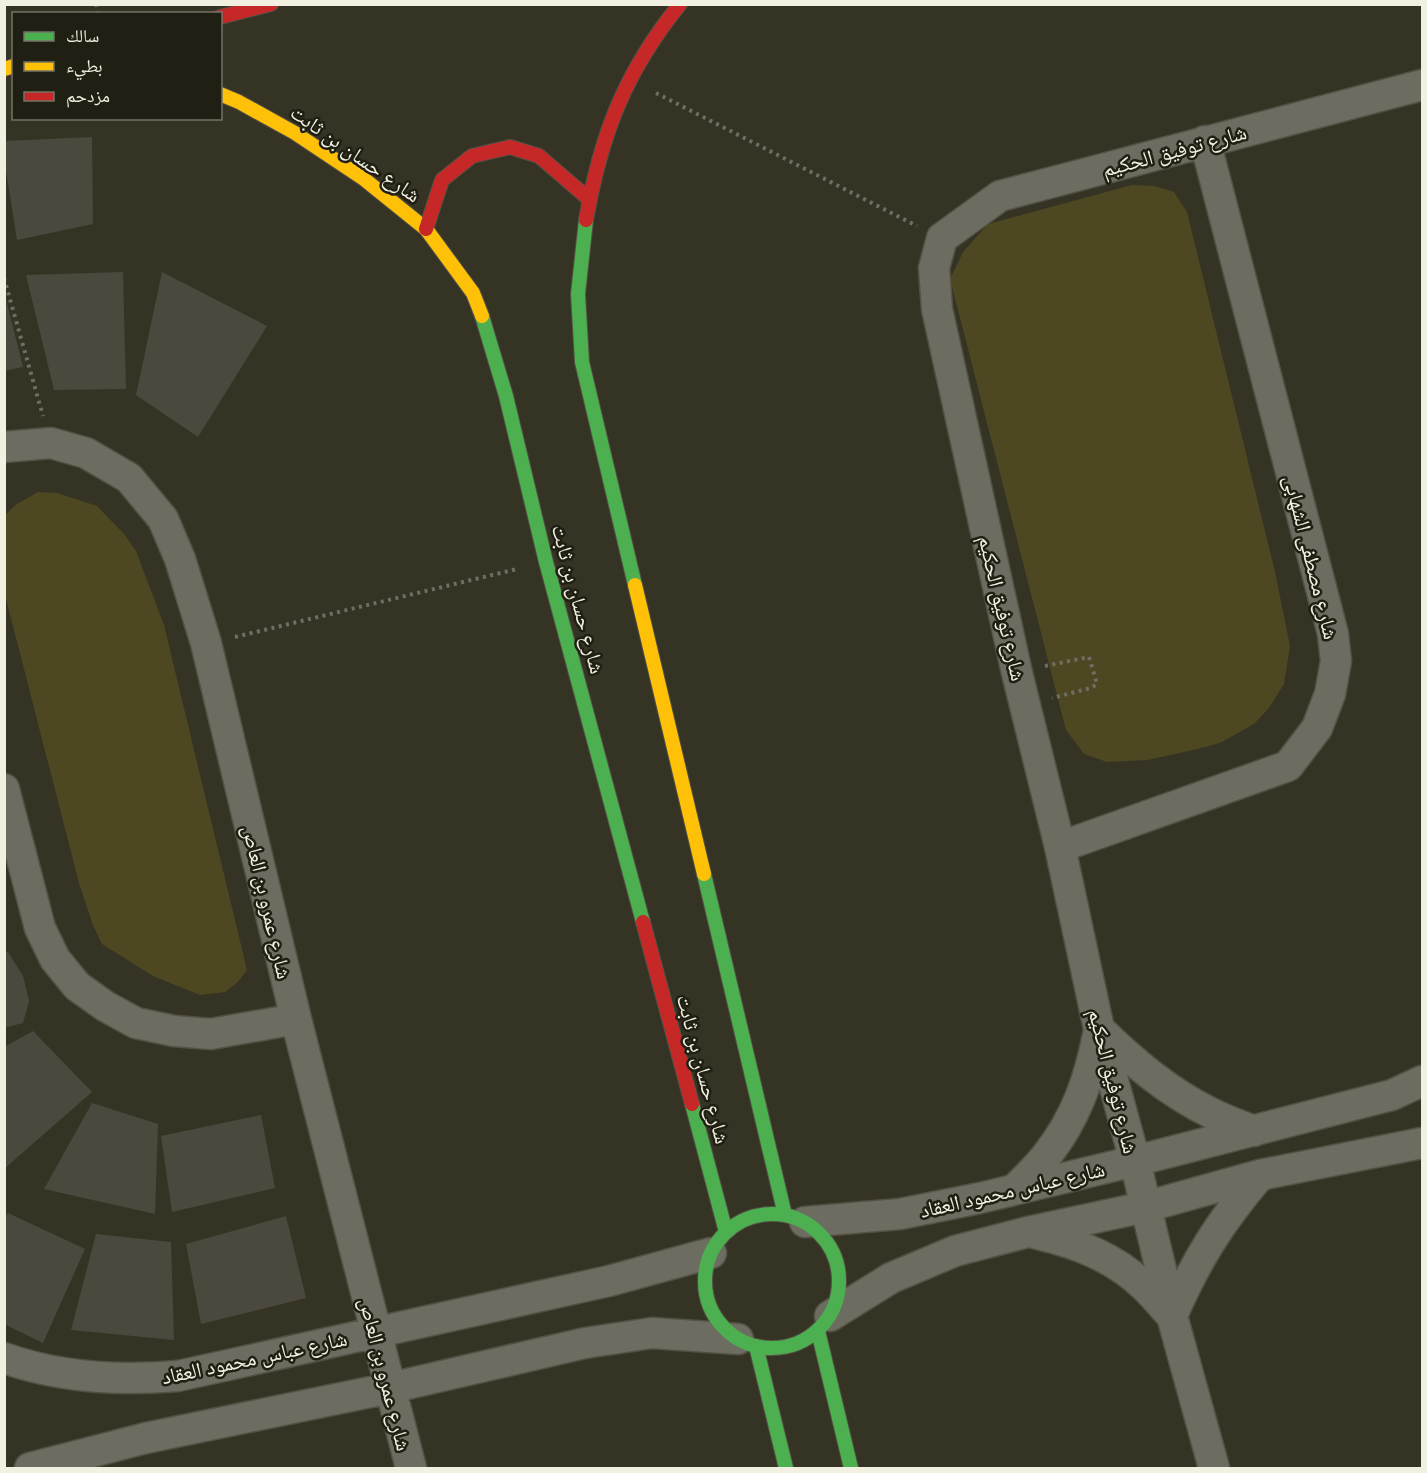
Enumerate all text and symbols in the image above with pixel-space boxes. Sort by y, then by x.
legend [12,12,222,120]
text: سالك [66,24,99,47]
text: بطيء [66,54,103,81]
text: مزدحم [66,84,110,108]
street label: شارع حسان بن ثابت [285,98,427,208]
street label: شارع توفيق الحكيم [1099,117,1250,184]
street label: شارع مصطفى الشهابى [1278,472,1346,642]
street label: شارع حسان بن ثابت [546,521,612,677]
street label: شارع توفيق الحكيم [972,533,1033,684]
street label: شارع عمرو بن العاص [237,822,299,982]
street label: شارع حسان بن ثابت [671,991,737,1147]
street label: شارع توفيق الحكيم [1081,1006,1146,1157]
street label: شارع عباس محمود العقاد [917,1154,1107,1224]
street label: شارع عمرو بن العاص [353,1294,419,1454]
street label: شارع عباس محمود العقاد [159,1324,349,1390]

